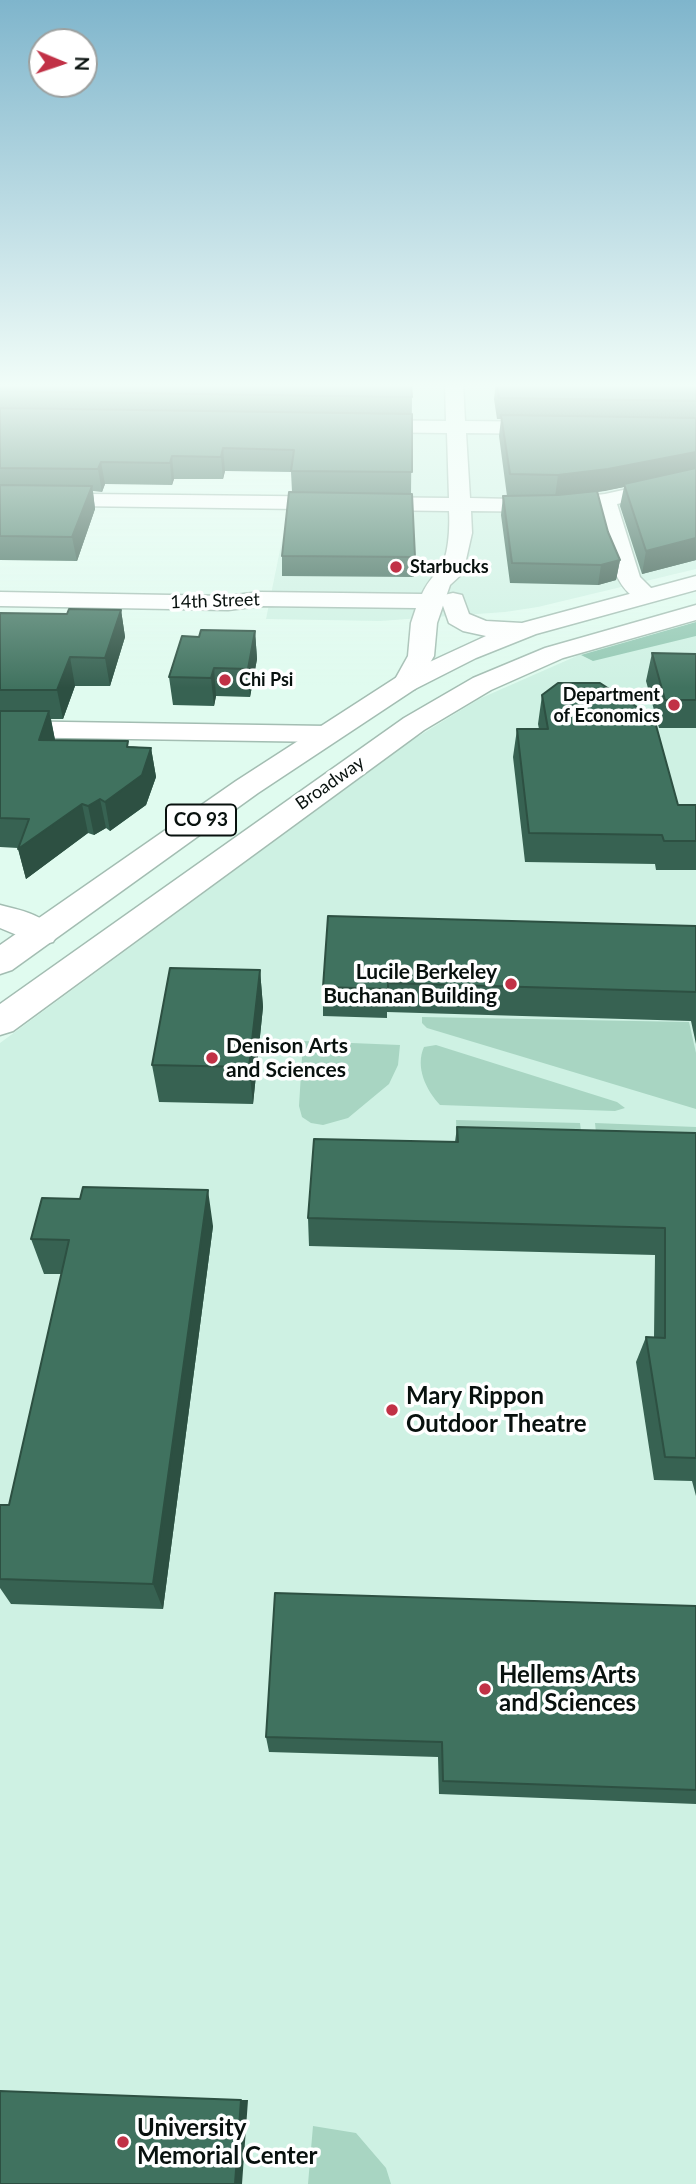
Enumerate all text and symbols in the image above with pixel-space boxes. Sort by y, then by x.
north arrow [28,28,98,98]
text: N [71,56,94,71]
place label: Starbucks [410,556,489,578]
marker: Starbucks [388,559,404,575]
street label: 14th Street [170,589,260,613]
place label: Chi Psi [239,669,293,691]
marker: Chi Psi [217,672,233,688]
place label: Department of Economics [554,684,660,726]
marker: Department of Economics [666,697,682,713]
street label: Broadway [291,752,369,814]
road number: CO 93 [166,804,236,835]
place label: Lucile Berkeley Buchanan Building [323,959,497,1009]
marker: Lucile Berkeley Buchanan Building [503,976,519,992]
place label: Denison Arts and Sciences [226,1033,348,1083]
marker: Denison Arts and Sciences [204,1050,220,1066]
place label: Mary Rippon Outdoor Theatre [406,1382,587,1438]
marker: Mary Rippon Outdoor Theatre [384,1402,400,1418]
place label: Hellems Arts and Sciences [499,1661,636,1717]
marker: Hellems Arts and Sciences [477,1681,493,1697]
place label: University Memorial Center [137,2114,317,2170]
marker: University Memorial Center [115,2134,131,2150]

